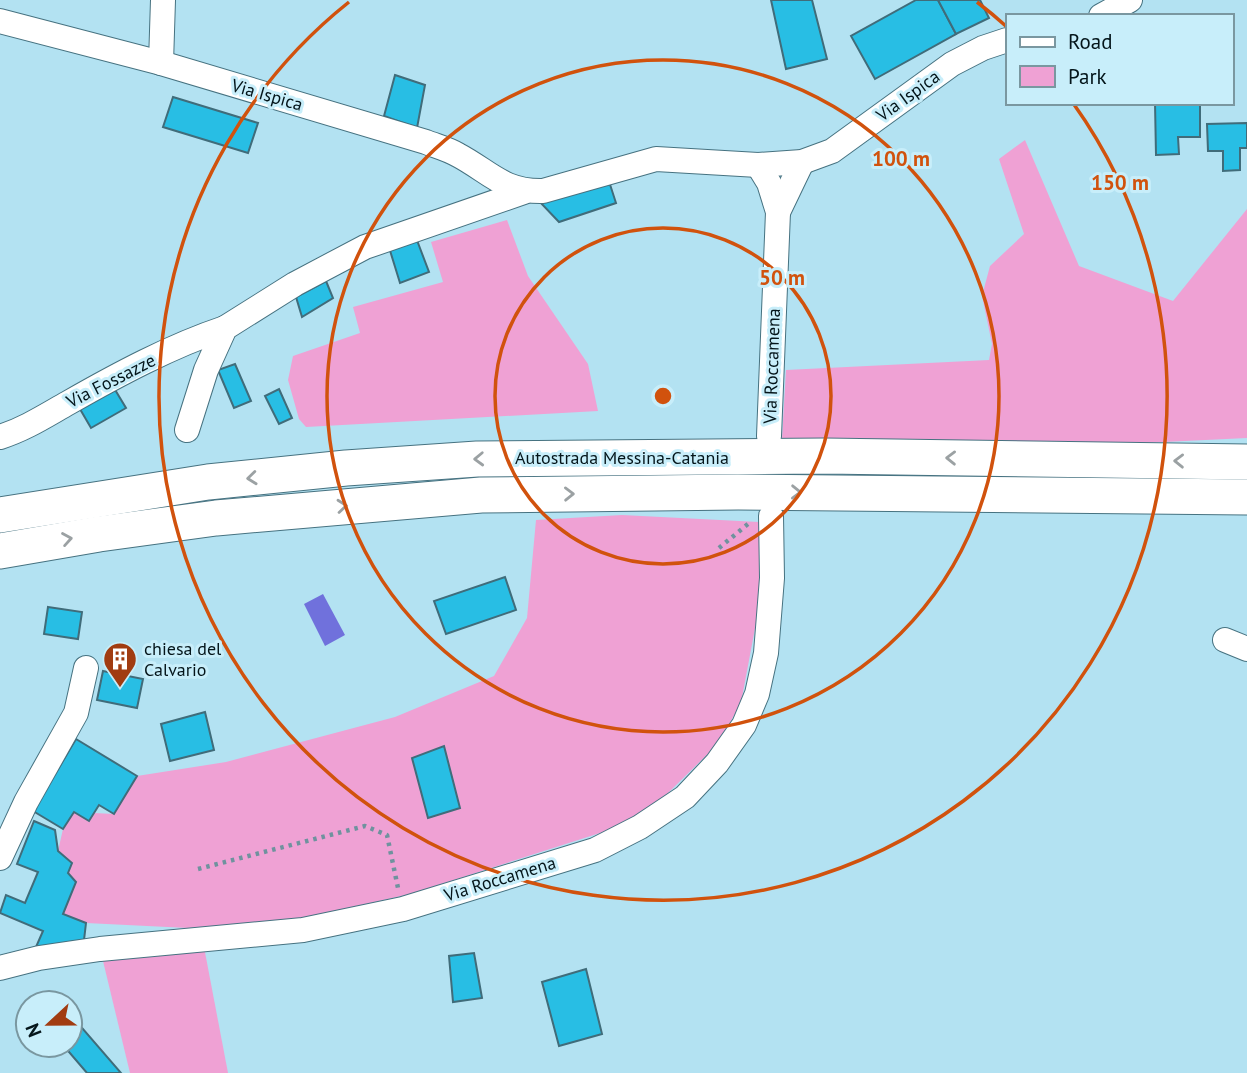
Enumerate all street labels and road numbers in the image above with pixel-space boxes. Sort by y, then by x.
street label: Via Ispica [871,65,944,127]
street label: Via Ispica [228,73,305,116]
street label: Via Roccamena [758,308,785,425]
street label: Via Fossazze [62,348,159,413]
street label: Autostrada Messina-Catania [515,446,729,469]
street label: Via Roccamena [440,851,558,907]

